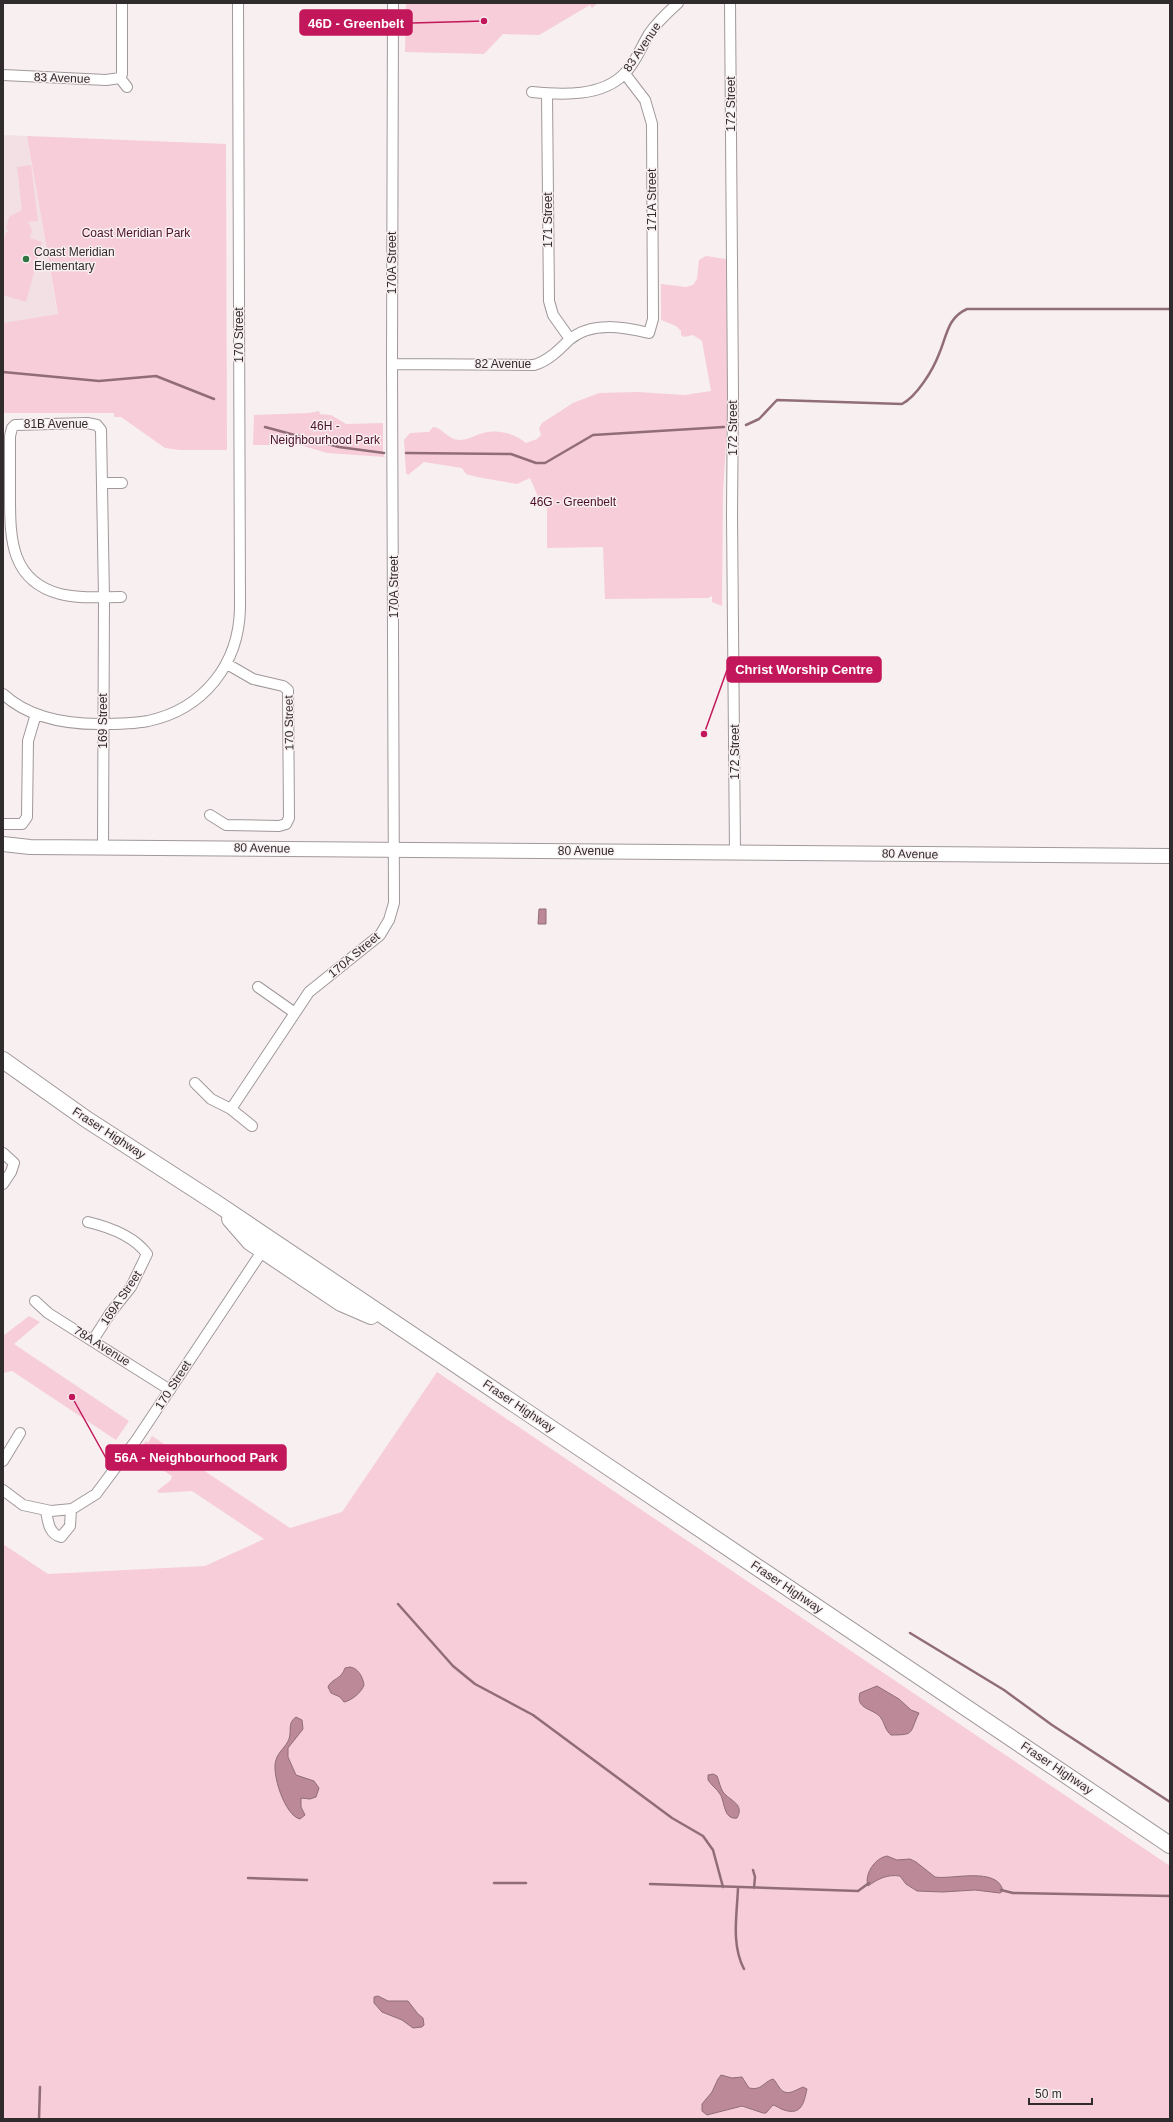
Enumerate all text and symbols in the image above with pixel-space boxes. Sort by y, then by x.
callout: 46D - Greenbelt [300,10,412,35]
text: 46D - Greenbelt [308,16,405,31]
street label: 83 Avenue [620,19,664,74]
street label: 83 Avenue [34,70,91,86]
street label: 172 Street [724,76,738,132]
street label: 171A Street [645,168,659,231]
street label: 171 Street [541,192,555,248]
park label: Coast Meridian Park [82,226,191,240]
street label: 170A Street [385,231,399,294]
place label: Coast Meridian Elementary [34,245,115,273]
marker: Coast Meridian Elementary [21,254,31,264]
street label: 170 Street [232,307,246,363]
street label: 82 Avenue [475,357,532,371]
street label: 172 Street [726,400,740,456]
street label: 81B Avenue [24,417,89,431]
park label: 46H - Neighbourhood Park [270,419,381,447]
park label: 46G - Greenbelt [530,495,617,509]
street label: 170A Street [387,555,401,618]
callout: Christ Worship Centre [727,657,881,682]
text: Christ Worship Centre [735,662,873,677]
street label: 169 Street [96,693,110,749]
street label: 170 Street [282,695,296,751]
street label: 172 Street [728,724,742,780]
street label: 80 Avenue [234,841,291,855]
street label: 80 Avenue [558,844,615,858]
street label: 80 Avenue [882,847,939,861]
street label: 170A Street [325,929,383,981]
street label: Fraser Highway [70,1104,148,1162]
street label: 169A Street [98,1268,145,1328]
street label: 78A Avenue [71,1323,133,1369]
street label: 170 Street [152,1357,194,1412]
street label: Fraser Highway [480,1377,558,1435]
callout: 56A - Neighbourhood Park [106,1445,286,1470]
text: 56A - Neighbourhood Park [114,1450,279,1465]
street label: Fraser Highway [748,1558,826,1616]
street label: Fraser Highway [1018,1739,1096,1797]
scale bar [1029,2080,1092,2106]
text: 50 m [1035,2087,1062,2101]

